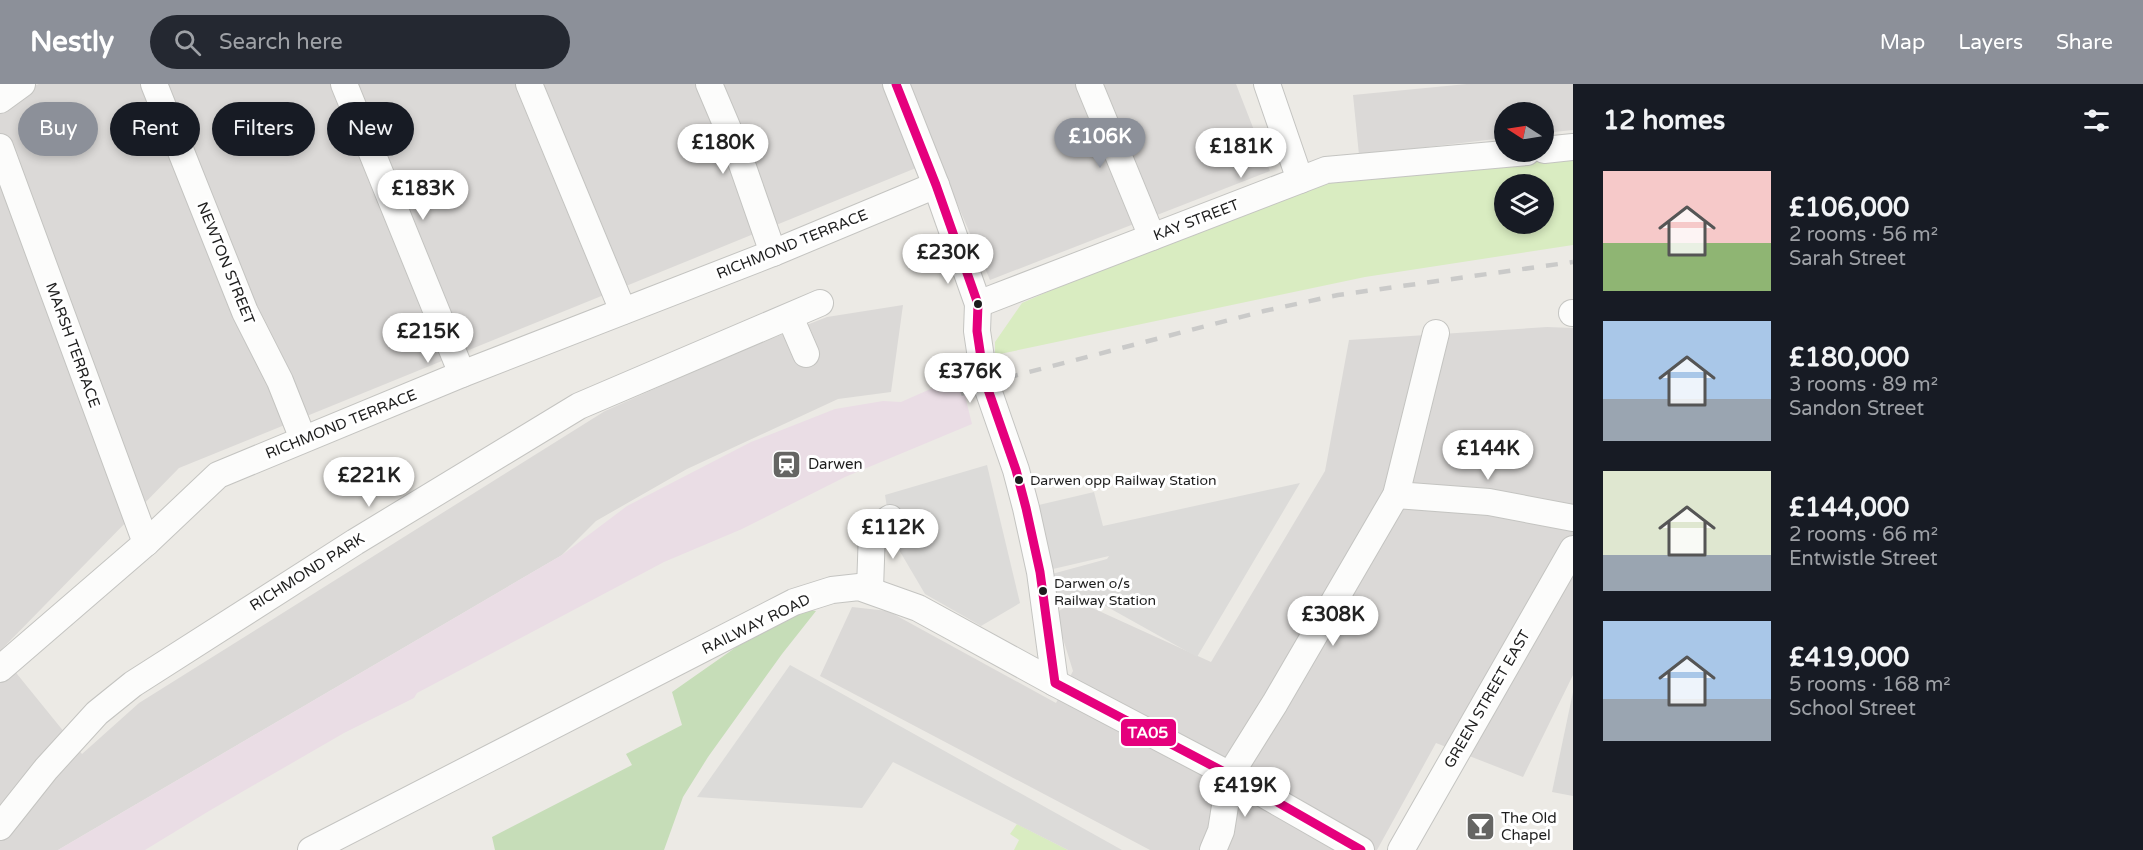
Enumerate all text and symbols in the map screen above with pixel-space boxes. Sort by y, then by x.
search box [150,15,570,69]
text: Nestly [30,25,114,59]
icon: search [171,26,204,59]
text: Search here [219,29,343,55]
text: Map [1880,30,1925,55]
text: Layers [1958,30,2023,55]
text: Share [2056,30,2113,55]
chip: Buy [18,102,98,156]
chip: Rent [110,102,200,156]
chip: Filters [212,102,315,156]
chip: New [327,102,414,156]
north arrow [1494,102,1554,162]
map controls [1494,102,1554,234]
icon: filters [2080,104,2113,137]
text: 12 homes [1603,105,1725,136]
pin: £106K [1058,118,1142,169]
pin: £180K [681,124,765,175]
text: £106K [1068,125,1132,149]
pin: £181K [1199,128,1283,179]
text: £180K [691,131,755,155]
text: £181K [1209,135,1273,159]
pin: £183K [381,170,465,221]
button: layers [1494,174,1554,234]
text: £183K [391,177,455,201]
text: £106,000 [1789,192,1909,223]
street label: KAY STREET [1151,195,1241,245]
icon: home [1651,195,1723,267]
street label: NEWTON STREET [193,199,259,327]
street label: RICHMOND TERRACE [714,205,870,283]
text: 2 rooms · 56 m² [1789,223,1938,247]
pin: £230K [906,234,990,285]
text: £230K [916,241,980,265]
text: Sarah Street [1789,247,1906,271]
street label: MARSH TERRACE [42,280,104,410]
unlabelled marker [972,298,984,310]
pin: £215K [386,313,470,364]
text: £215K [396,320,460,344]
text: £180,000 [1789,342,1909,373]
icon: home [1651,345,1723,417]
pin: £376K [928,353,1012,404]
text: £376K [938,360,1002,384]
text: 3 rooms · 89 m² [1789,373,1938,397]
street label: RICHMOND TERRACE [263,385,419,463]
text: Sandon Street [1789,397,1924,421]
pin: £144K [1446,430,1530,481]
text: £144K [1456,437,1520,461]
station icon: Darwen [771,448,803,480]
place label: Darwen [808,455,863,473]
pin: £221K [327,457,411,508]
text: £221K [337,464,401,488]
place label: Darwen opp Railway Station [1030,472,1216,489]
marker: Darwen opp Railway Station [1013,474,1025,486]
text: £144,000 [1789,492,1909,523]
icon: home [1651,495,1723,567]
pin: £112K [851,509,935,560]
text: £112K [861,516,925,540]
text: 2 rooms · 66 m² [1789,523,1938,547]
street label: RICHMOND PARK [246,529,368,615]
text: Entwistle Street [1789,547,1938,571]
place label: Darwen o/s Railway Station [1054,575,1156,609]
marker: Darwen o/s Railway Station [1037,585,1049,597]
street label: RAILWAY ROAD [699,590,813,658]
pin: £308K [1291,596,1375,647]
text: £308K [1301,603,1365,627]
street label: GREEN STREET EAST [1440,627,1534,771]
text: £419,000 [1789,642,1909,673]
icon: home [1651,645,1723,717]
text: 5 rooms · 168 m² [1789,673,1951,697]
text: School Street [1789,697,1916,721]
line badge: TA05 [1120,718,1177,747]
text: TA05 [1127,723,1168,743]
pin: £419K [1203,767,1287,818]
text: £419K [1213,774,1277,798]
place label: The Old Chapel [1501,809,1557,844]
bar icon: The Old Chapel [1464,811,1496,843]

